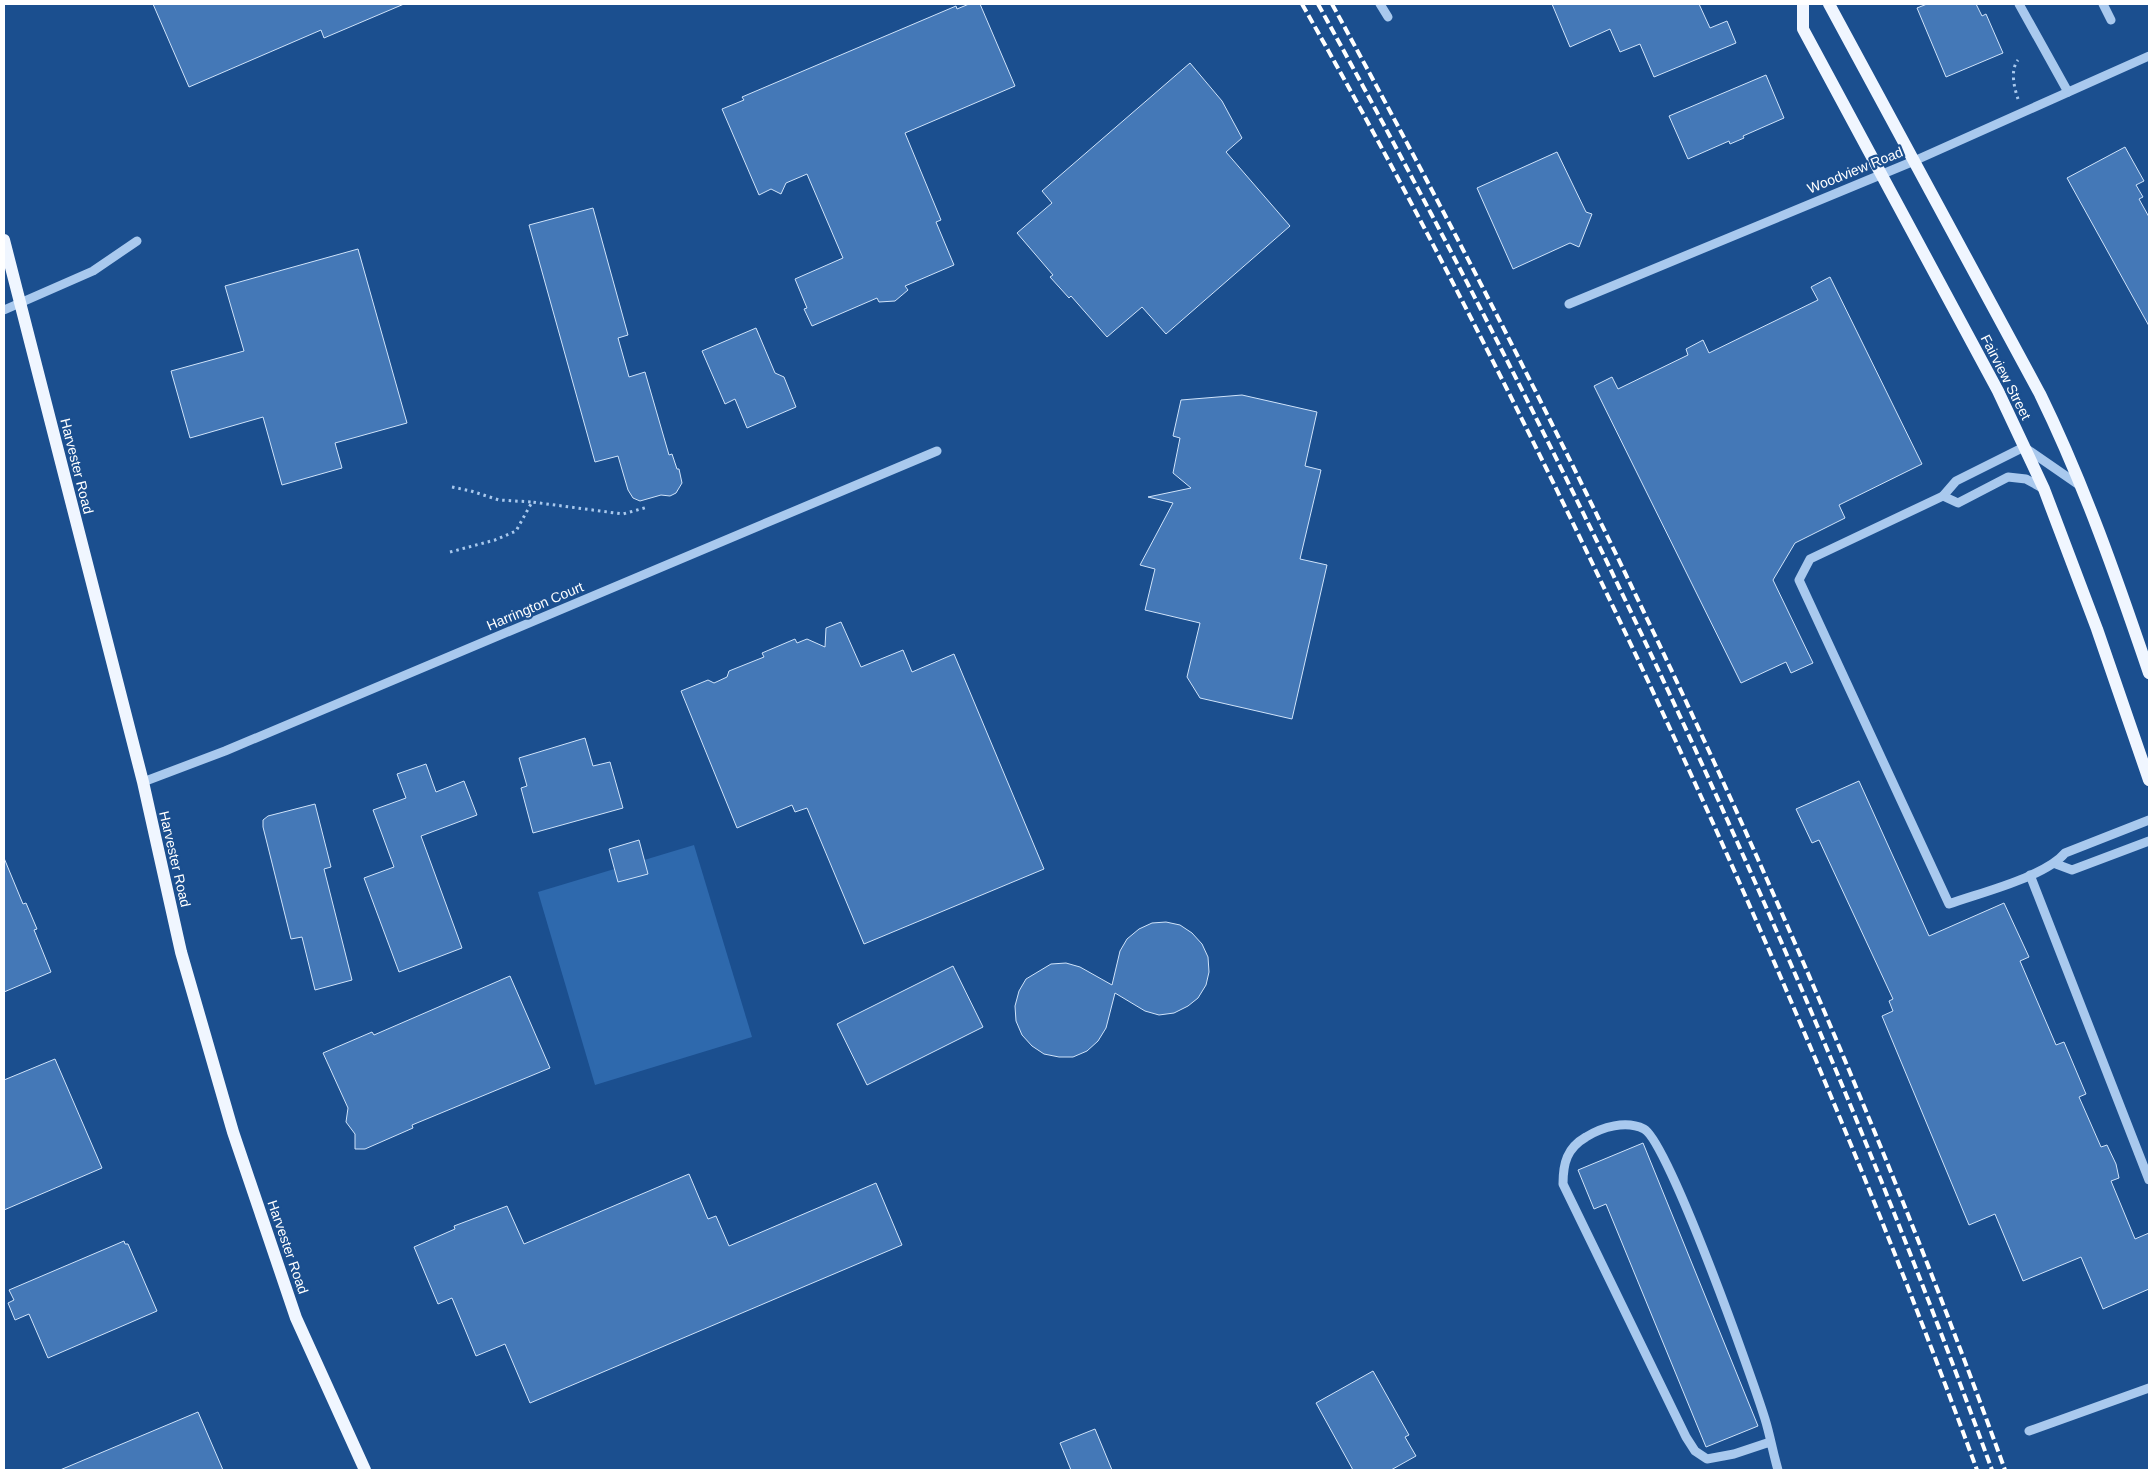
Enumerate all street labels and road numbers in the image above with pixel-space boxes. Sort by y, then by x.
street label: Woodview Road [1805,144,1905,196]
street label: Fairview Street [1978,332,2034,422]
street label: Harvester Road [57,416,97,516]
street label: Harrington Court [484,578,586,634]
street label: Harvester Road [156,809,194,909]
street label: Harvester Road [264,1198,312,1296]

